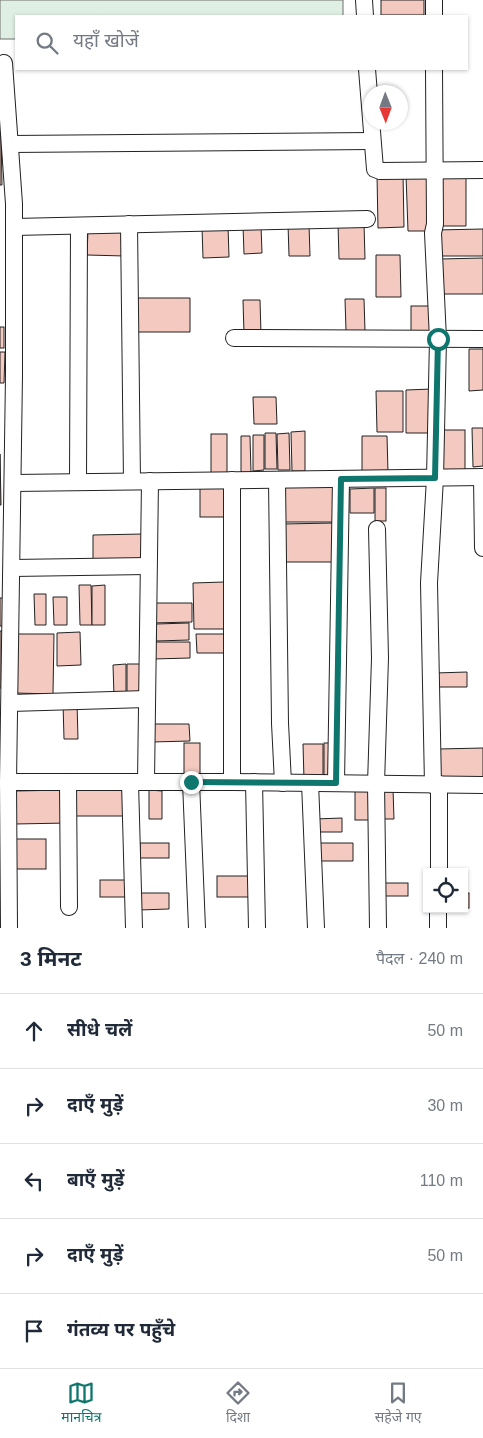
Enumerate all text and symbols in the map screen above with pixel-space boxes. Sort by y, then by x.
search box [15,15,468,70]
icon: search [33,29,61,57]
text: यहाँ खोजें [73,30,139,51]
north arrow [363,85,408,130]
route start [427,328,450,351]
route end [180,771,203,794]
map controls [423,868,468,913]
button: locate [423,868,468,913]
text: 3 मिनट [20,947,82,970]
text: पैदल · 240 m [376,950,463,967]
icon: ahead [20,1017,48,1045]
text: सीधे चलें [67,1019,132,1040]
text: 50 m [427,1022,463,1039]
icon: right [20,1092,48,1120]
text: दाएँ मुड़ें [67,1094,123,1115]
text: 30 m [427,1097,463,1114]
icon: left [20,1167,48,1195]
text: बाएँ मुड़ें [67,1169,124,1190]
text: 110 m [420,1172,463,1189]
icon: right [20,1242,48,1270]
text: दाएँ मुड़ें [67,1244,123,1265]
text: 50 m [427,1247,463,1264]
icon: arrive [20,1317,48,1345]
text: गंतव्य पर पहुँचे [67,1319,175,1340]
tab: मानचित्र [61,1379,101,1428]
tab: दिशा [224,1379,252,1428]
tab: सहेजे गए [375,1379,422,1428]

